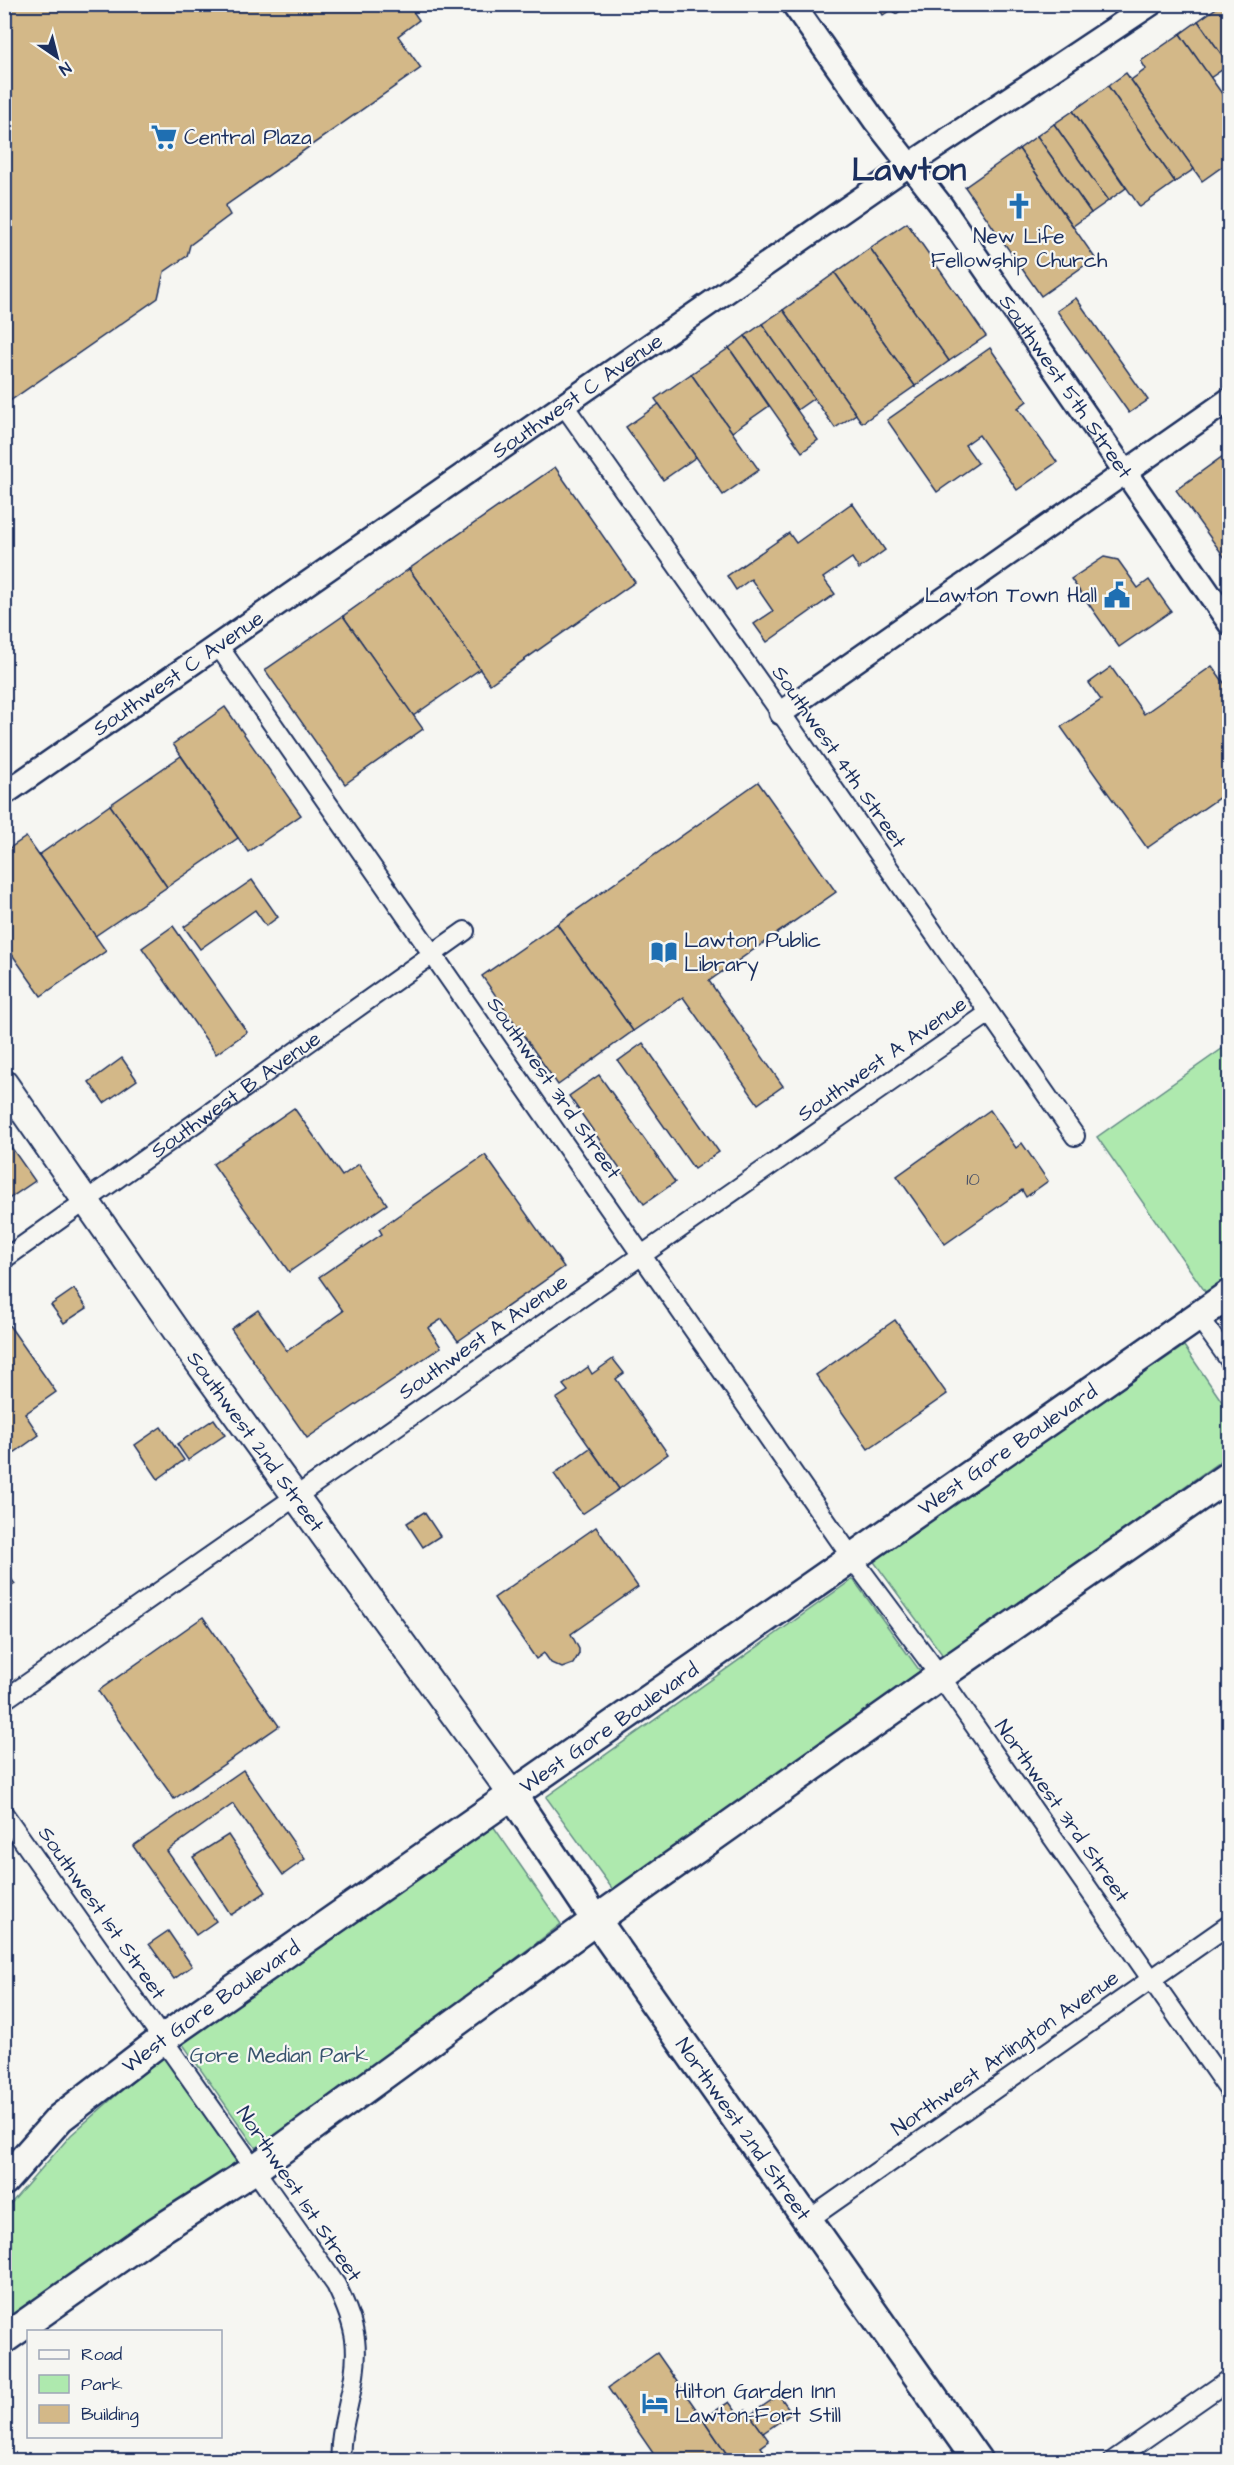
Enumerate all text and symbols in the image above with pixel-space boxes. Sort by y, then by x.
north arrow [27,27,87,87]
text: N [55,57,75,80]
supermarket icon: Central Plaza [149,122,179,152]
place label: Central Plaza [184,123,312,152]
district label: Lawton [852,147,967,193]
church icon: New Life Fellowship Church [1004,191,1034,221]
place label: New Life Fellowship Church [931,222,1108,276]
street label: Southwest 5th Street [992,288,1140,485]
street label: Southwest C Avenue [486,326,668,465]
public building icon: Lawton Town Hall [1102,580,1132,610]
place label: Lawton Town Hall [925,581,1097,610]
street label: Southwest C Avenue [87,603,269,743]
street label: Southwest 4th Street [765,660,913,855]
place label: Lawton Public Library [684,926,821,981]
library icon: Lawton Public Library [649,937,679,967]
street label: Southwest A Avenue [791,990,973,1128]
street label: Southwest 3rd Street [480,991,628,1186]
street label: Southwest B Avenue [145,1024,326,1165]
house number: 10 [966,1167,980,1192]
street label: Southwest A Avenue [392,1268,574,1406]
street label: Southwest 2nd Street [180,1345,332,1538]
street label: West Gore Boulevard [912,1377,1103,1522]
street label: West Gore Boulevard [513,1655,704,1800]
street label: Northwest 3rd Street [988,1714,1137,1909]
street label: Southwest 1st Street [31,1820,173,2006]
street label: West Gore Boulevard [116,1933,306,2080]
street label: Northwest Arlington Avenue [885,1963,1126,2144]
street label: Northwest 2nd Street [669,2032,818,2227]
park label: Gore Median Park [190,2041,368,2070]
street label: Northwest 1st Street [229,2100,369,2288]
legend [27,2330,222,2438]
text: Road [81,2342,122,2367]
text: Park [81,2372,123,2397]
place label: Hilton Garden Inn Lawton-Fort Still [675,2377,841,2430]
hotel icon: Hilton Garden Inn Lawton-Fort Still [640,2388,670,2418]
text: Building [81,2402,139,2428]

